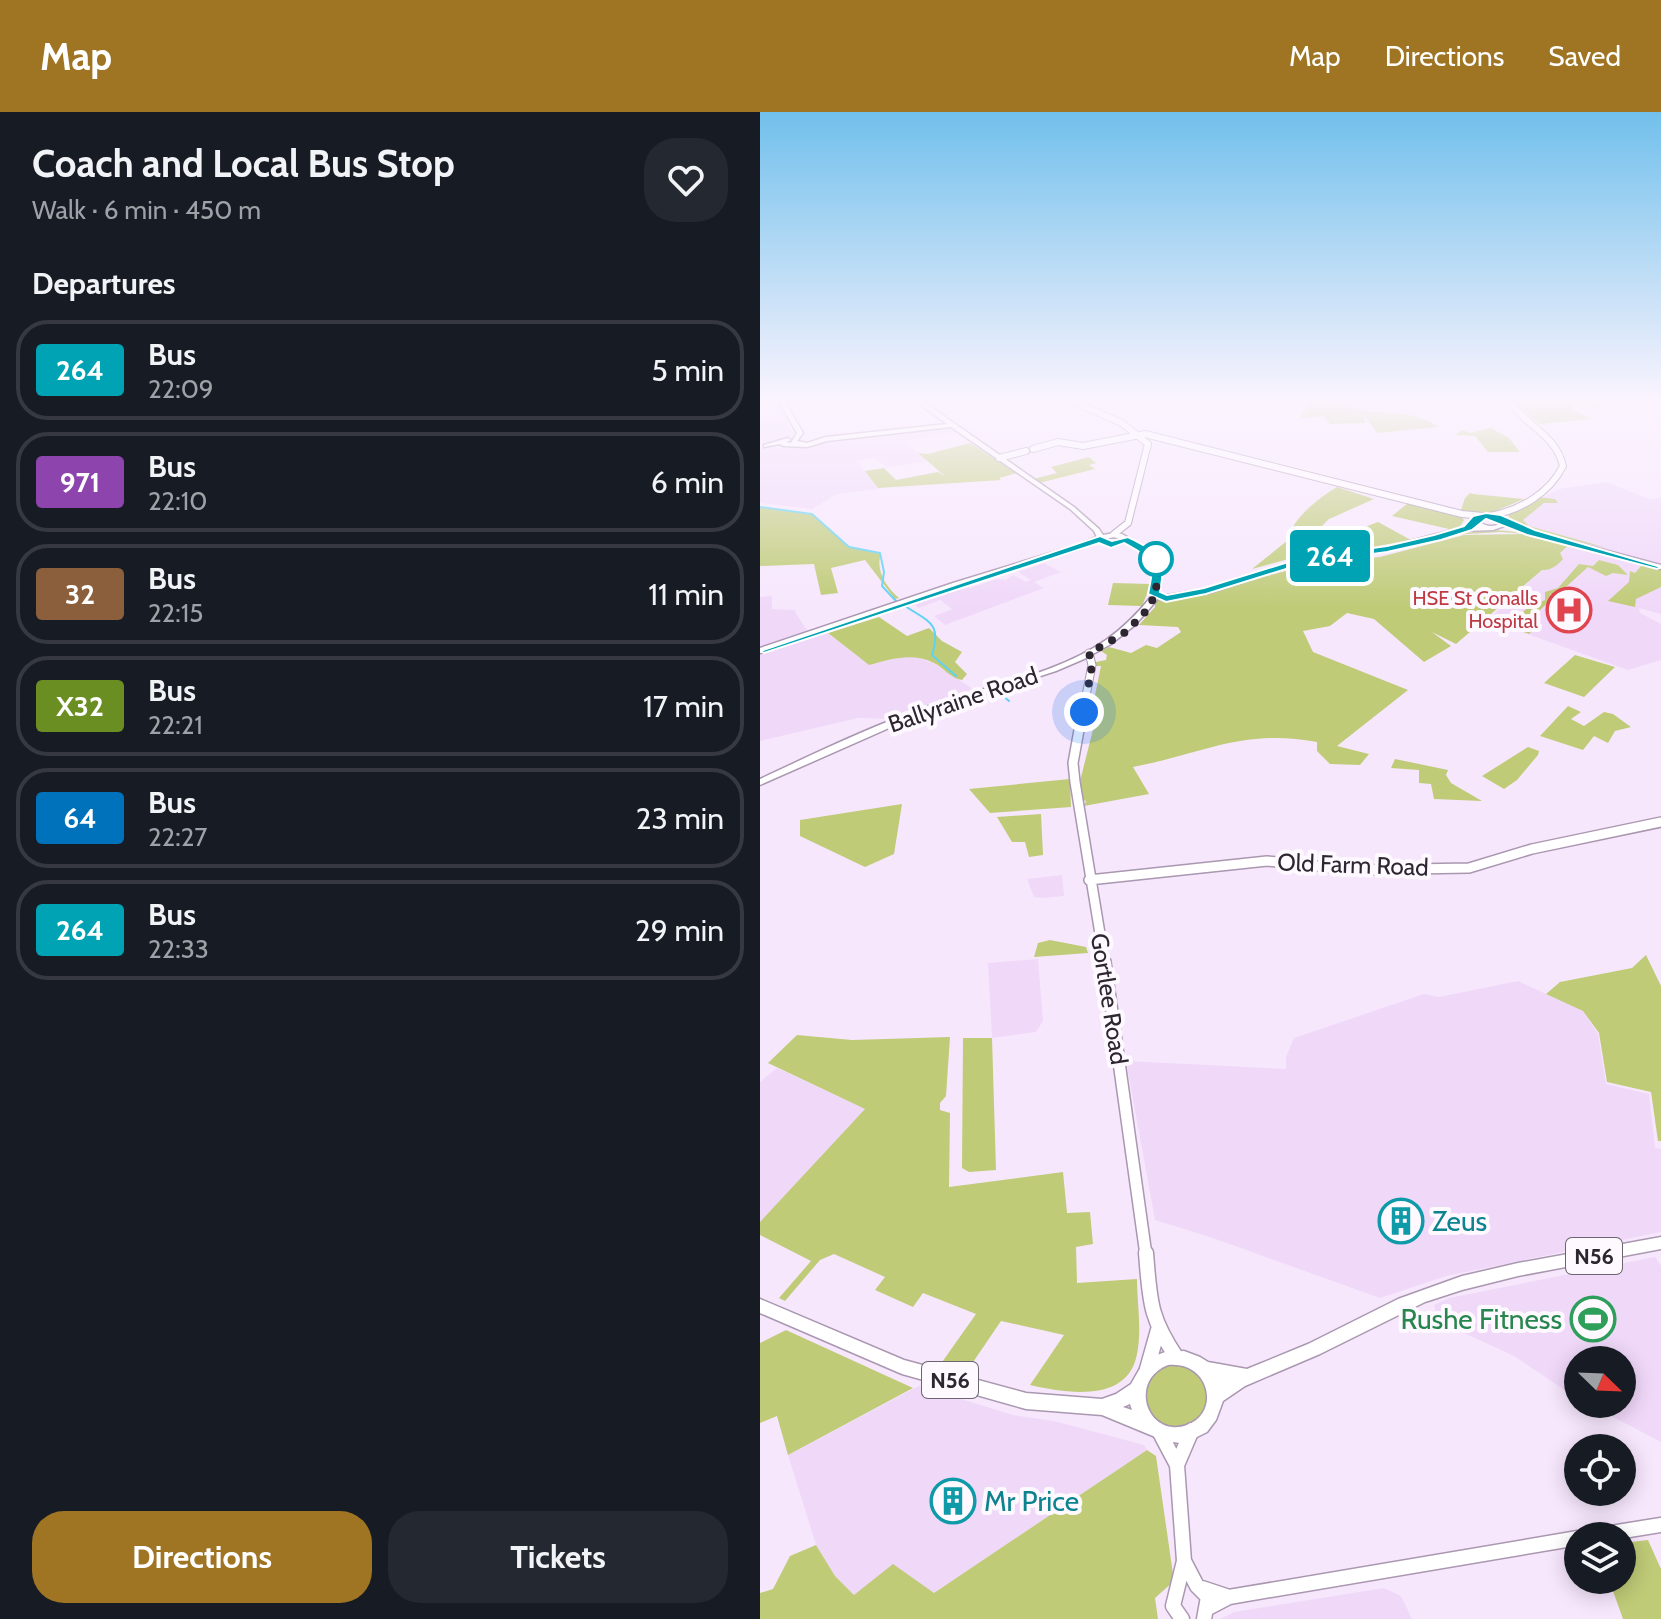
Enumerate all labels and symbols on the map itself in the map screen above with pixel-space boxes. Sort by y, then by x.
line badge: 264 [1284,530,1376,582]
unlabelled marker [1139,542,1173,576]
place label: HSE St Conalls Hospital [1412,586,1538,633]
hospital icon: HSE St Conalls Hospital [1545,586,1593,634]
street label: Ballyraine Road [884,660,1041,739]
your location [1064,692,1104,732]
street label: Old Farm Road [1277,847,1429,882]
street label: Gortlee Road [1085,931,1134,1067]
building icon: Zeus [1377,1197,1425,1245]
place label: Zeus [1432,1204,1487,1238]
road number: N56 [1566,1238,1622,1274]
sports icon: Rushe Fitness [1569,1295,1617,1343]
place label: Rushe Fitness [1400,1302,1562,1336]
north arrow [1564,1346,1636,1418]
road number: N56 [922,1362,978,1398]
building icon: Mr Price [929,1477,977,1525]
place label: Mr Price [984,1484,1079,1518]

